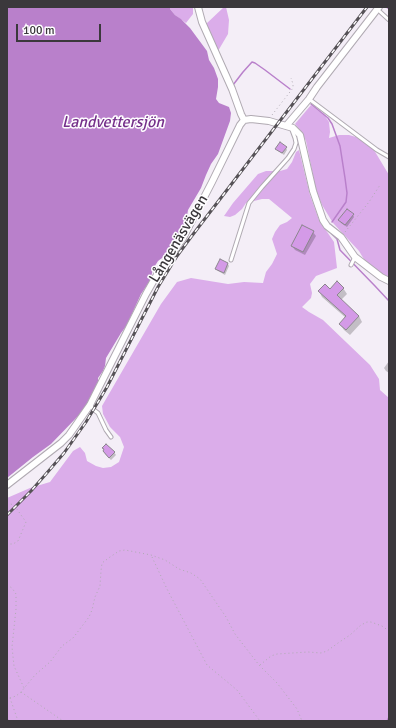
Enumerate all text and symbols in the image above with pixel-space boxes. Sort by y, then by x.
scale bar [18,16,103,42]
text: 100 m [23,23,55,38]
water label: Landvettersjön [62,113,164,133]
street label: Långenäsvägen [146,192,212,286]

